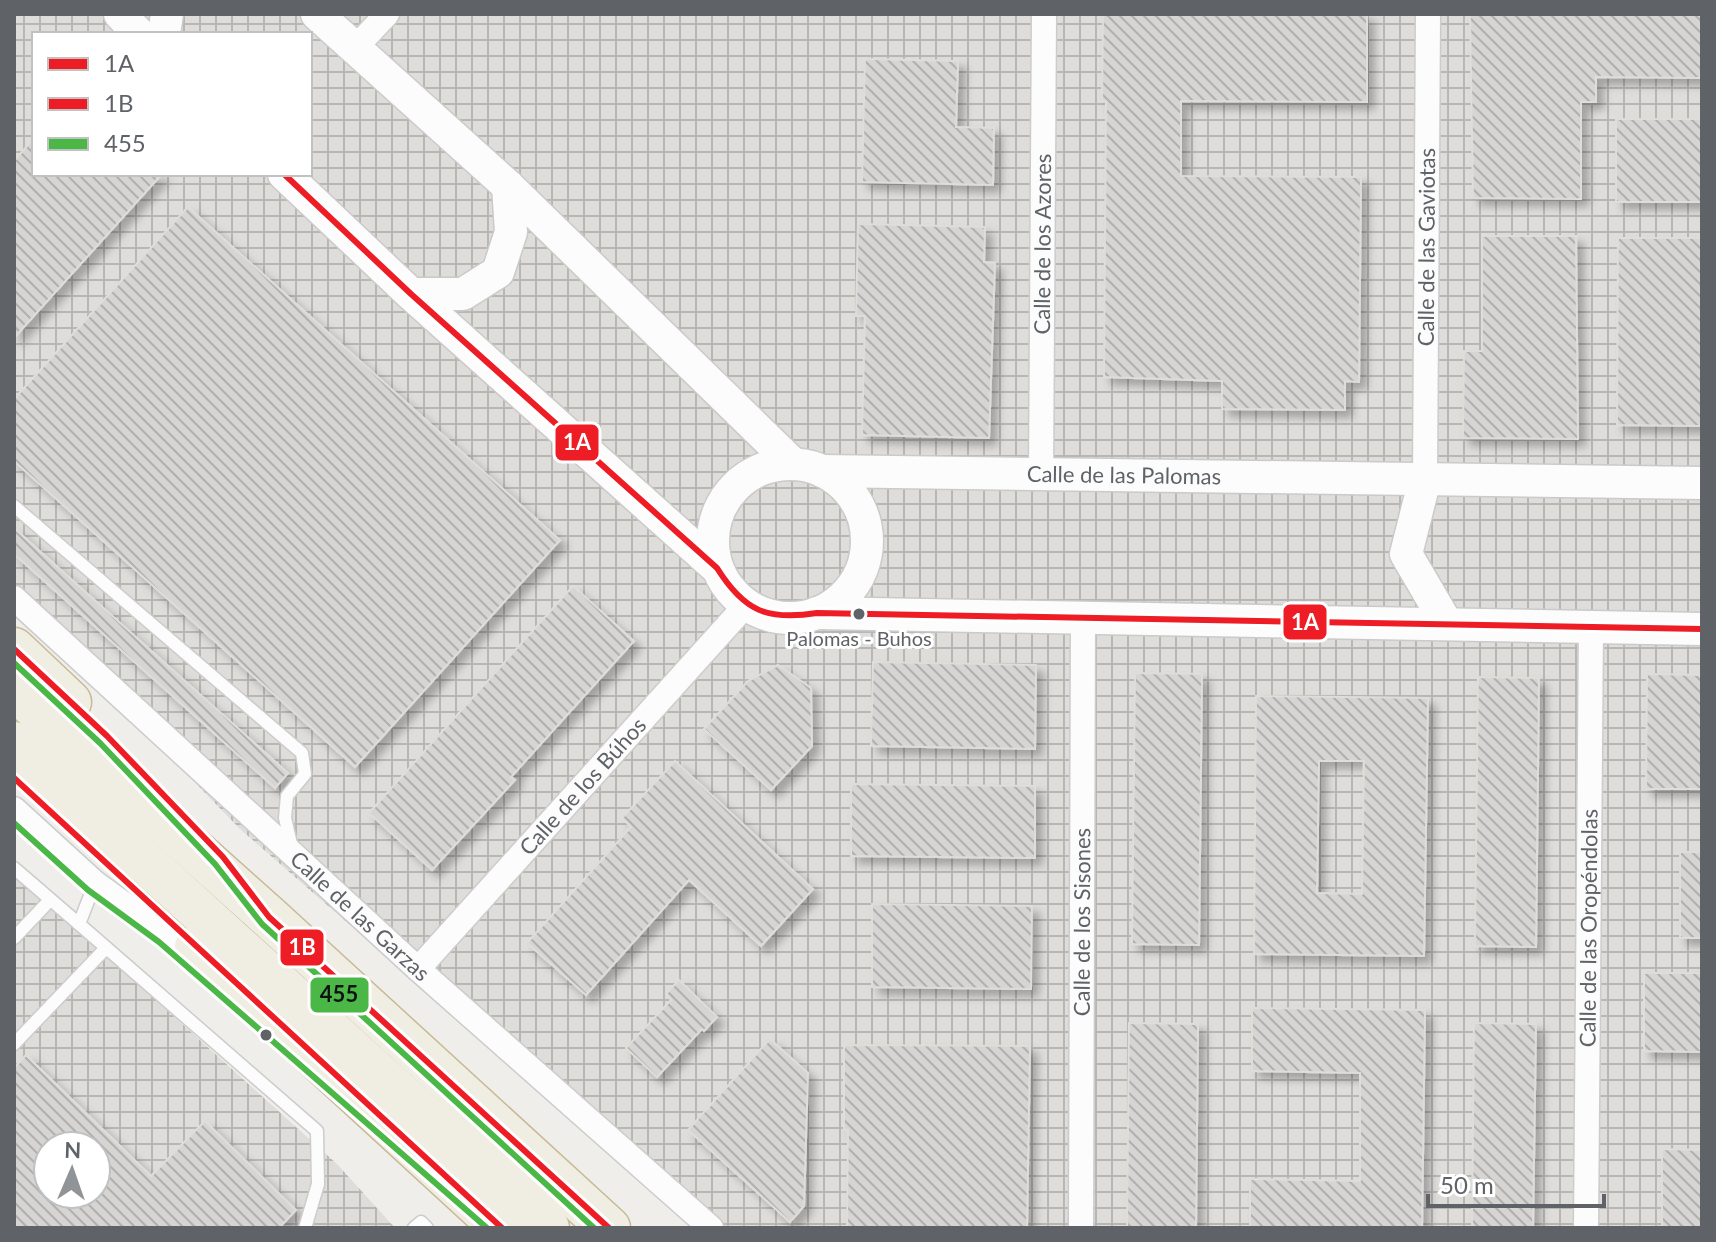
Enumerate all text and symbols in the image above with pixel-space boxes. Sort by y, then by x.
legend [32,32,312,176]
text: 1A [104,48,135,77]
text: 1B [104,88,133,117]
text: 455 [104,128,146,157]
street label: Calle de las Gaviotas [1412,148,1440,346]
street label: Calle de los Azores [1028,153,1056,335]
line badge: 1A [554,423,600,462]
text: 1A [563,428,592,455]
street label: Calle de las Palomas [1027,460,1221,489]
line badge: 1A [1282,603,1328,641]
marker: Palomas - Buhos [851,606,867,622]
text: 1A [1291,608,1320,635]
place label: Palomas - Buhos [786,626,932,650]
street label: Calle de los Búhos [513,711,651,860]
street label: Calle de las Oropéndolas [1574,809,1602,1047]
street label: Calle de los Sisones [1068,828,1095,1016]
street label: Calle de las Garzas [285,845,436,986]
line badge: 1B [279,928,325,967]
text: 1B [288,933,316,960]
line badge: 455 [309,976,370,1014]
text: 455 [320,980,358,1007]
unlabelled marker [258,1027,274,1043]
north arrow [32,1130,112,1210]
text: N [64,1136,82,1163]
scale bar [1428,1158,1604,1208]
text: 50 m [1440,1170,1494,1199]

